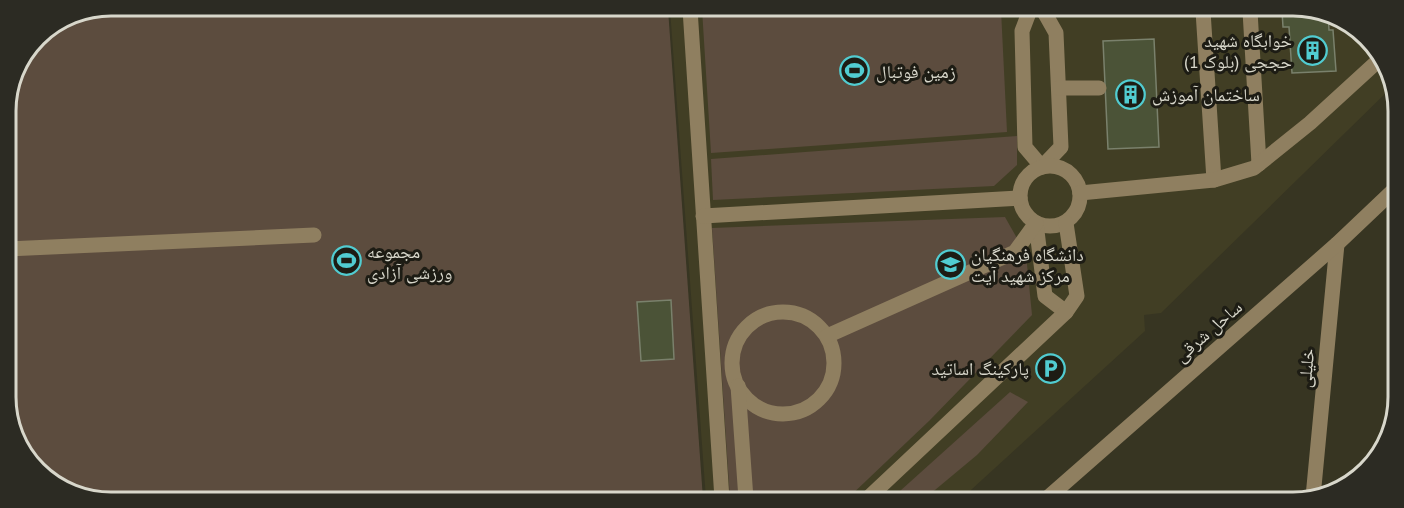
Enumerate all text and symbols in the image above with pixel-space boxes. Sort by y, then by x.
place label: خوابگاه شهید حججی (بلوک 1) [1184,29,1292,73]
building icon: خوابگاه شهید حججی (بلوک 1) [1297,34,1329,66]
sports icon: زمین فوتبال [839,55,871,87]
place label: زمین فوتبال [876,60,956,83]
building icon: ساختمان آموزش [1115,78,1147,110]
place label: ساختمان آموزش [1152,83,1260,106]
place label: مجموعه ورزشی آزادی [367,240,452,284]
place label: دانشگاه فرهنگیان مرکز شهید آیت [971,243,1084,287]
sports icon: مجموعه ورزشی آزادی [330,245,362,277]
school or university icon: دانشگاه فرهنگیان مرکز شهید آیت [934,248,966,280]
street label: ساحل شرقی [1169,295,1247,367]
street label: خلیلی [1293,347,1319,389]
parking icon: پارکینگ اساتید [1034,352,1066,384]
place label: پارکینگ اساتید [931,357,1029,380]

